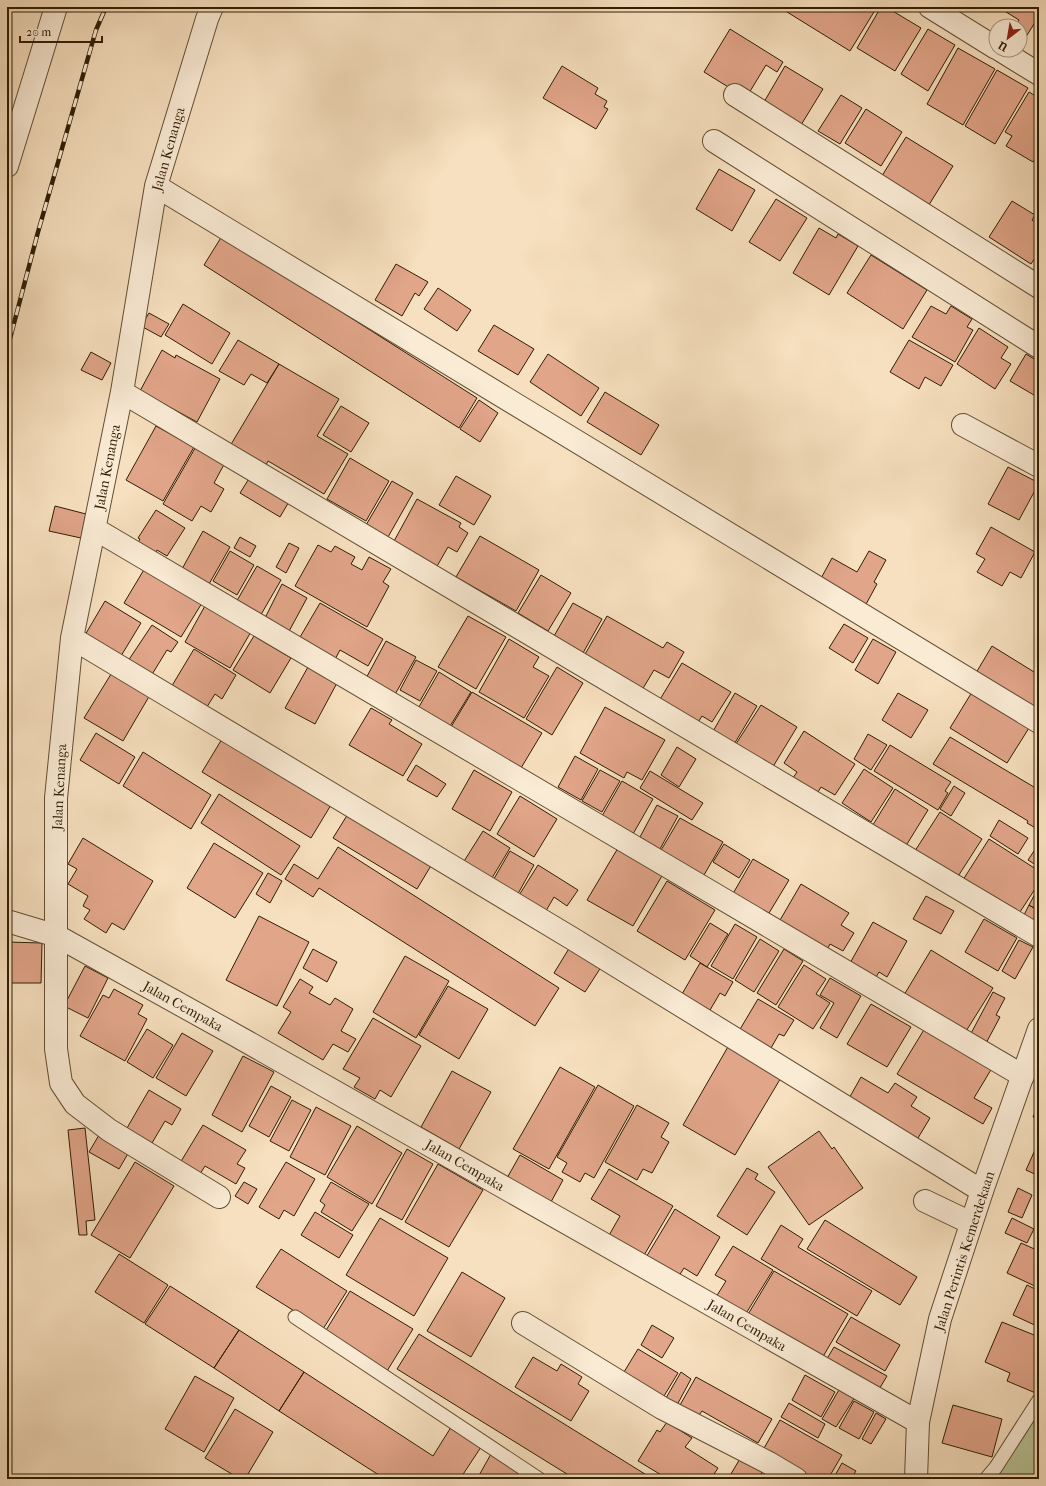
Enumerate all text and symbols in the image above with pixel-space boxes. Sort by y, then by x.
scale bar [20,18,102,44]
north arrow [988,18,1028,58]
text: 20 m [26,25,51,39]
text: U [996,38,1011,54]
street label: Jalan Kenanga [148,105,189,194]
street label: Jalan Kenanga [91,423,124,512]
street label: Jalan Kenanga [49,743,70,832]
street label: Jalan Cempaka [139,977,226,1036]
street label: Jalan Cempaka [421,1135,508,1195]
street label: Jalan Perintis Kemerdekaan [930,1169,998,1334]
street label: Jalan Cempaka [703,1295,790,1355]

